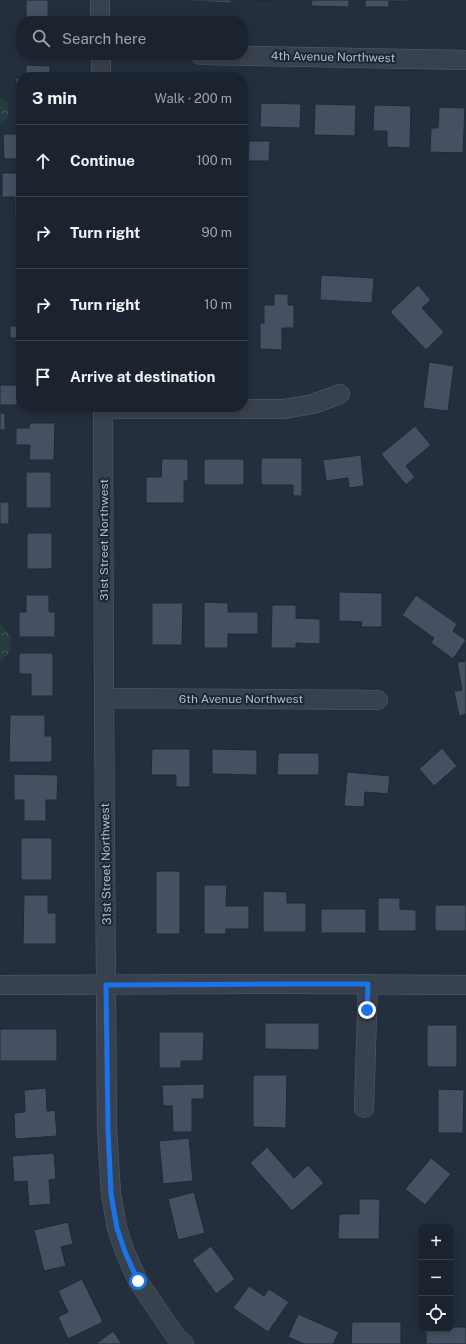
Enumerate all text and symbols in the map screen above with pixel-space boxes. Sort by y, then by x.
search box [16,16,248,60]
icon: search [30,27,52,49]
text: Search here [62,30,146,47]
street label: 4th Avenue Northwest [271,49,396,65]
text: 3 min [32,88,77,108]
text: Walk · 200 m [155,91,232,106]
icon: ahead [32,150,54,172]
text: Continue [70,152,135,169]
text: 100 m [196,153,232,168]
icon: right [32,222,54,244]
text: Turn right [70,224,140,241]
text: 90 m [202,225,232,240]
icon: right [32,294,54,316]
text: Turn right [70,296,140,313]
text: 10 m [204,297,232,312]
icon: arrive [32,366,54,388]
text: Arrive at destination [70,368,215,385]
street label: 31st Street Northwest [97,479,111,601]
street label: 6th Avenue Northwest [179,692,303,706]
street label: 31st Street Northwest [98,802,114,925]
route end [358,1001,376,1019]
map controls [418,1224,454,1332]
button: + [418,1224,454,1260]
button: − [418,1260,454,1296]
route start [129,1272,147,1290]
button: locate [418,1296,454,1332]

